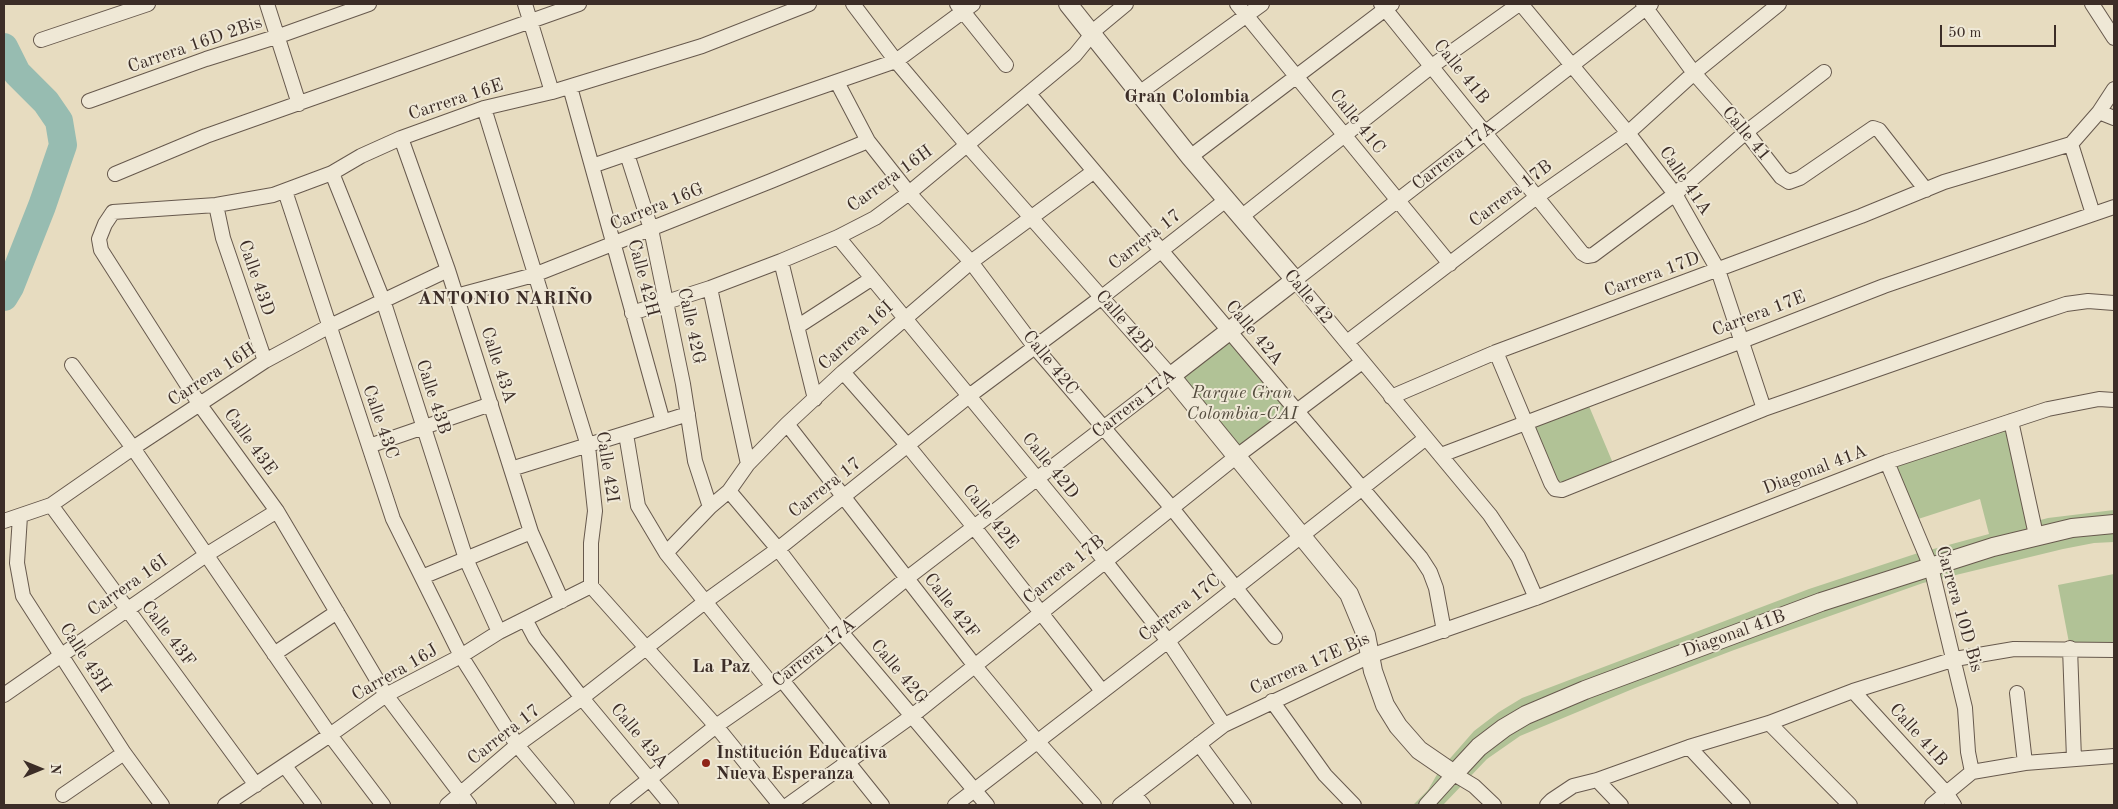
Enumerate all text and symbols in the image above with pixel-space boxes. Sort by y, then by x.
street label: Carrera 16D 2Bis [125,12,265,78]
scale bar [1943,15,2059,47]
text: 50 m [1948,26,1982,41]
street label: Calle 41B [1428,35,1494,109]
street label: Carrera 16E [406,74,506,126]
street label: Calle 41C [1324,85,1390,159]
district label: Gran Colombia [1124,86,1250,108]
street label: Calle 41 [1717,102,1775,166]
street label: Carrera 17A [1408,117,1500,195]
street label: Carrera 16H [843,141,937,217]
street label: Calle 41A [1654,142,1716,220]
street label: Carrera 17B [1465,156,1557,232]
street label: Carrera 16G [607,178,707,236]
street label: Carrera 17 [1104,205,1186,275]
street label: Calle 43D [233,237,279,319]
street label: Calle 42H [622,237,664,319]
street label: Carrera 17D [1601,248,1703,302]
street label: Calle 42 [1279,265,1337,329]
street label: Calle 42G [672,286,710,366]
street label: Calle 42B [1090,286,1158,358]
street label: Carrera 17E [1709,286,1809,342]
district label: ANTONIO NARIÑO [417,288,593,310]
street label: Calle 42A [1220,296,1288,370]
street label: Carrera 16I [814,297,898,375]
street label: Calle 43A [476,324,520,406]
street label: Calle 42C [1017,326,1083,400]
street label: Carrera 16H [164,339,260,411]
street label: Calle 43B [411,357,455,437]
street label: Carrera 17A [1088,365,1180,443]
street label: Calle 43C [357,382,403,462]
park label: Parque Gran Colombia-CAI [1187,382,1297,424]
street label: Calle 43E [219,404,281,480]
street label: Calle 42D [1017,429,1083,503]
street label: Calle 42I [591,430,623,504]
street label: Diagonal 41A [1760,440,1870,500]
street label: Carrera 17 [784,453,866,523]
street label: Calle 42E [957,480,1023,554]
street label: Carrera 17B [1019,531,1109,609]
street label: Carrera 10D Bis [1931,543,1987,675]
street label: Carrera 16I [84,550,172,622]
street label: Calle 42F [919,569,983,643]
street label: Carrera 17C [1135,569,1225,647]
street label: Calle 43F [136,597,200,671]
street label: Diagonal 41B [1679,605,1789,663]
street label: Carrera 17A [768,614,860,692]
street label: Calle 43H [54,619,116,697]
street label: Carrera 17E Bis [1247,628,1373,700]
street label: Calle 42G [866,635,932,709]
street label: Carrera 16J [348,640,442,706]
district label: La Paz [692,656,750,678]
street label: Calle 43A [605,699,673,773]
street label: Calle 41B [1884,699,1952,771]
street label: Carrera 17 [463,700,545,770]
place label: Institución Educativa Nueva Esperanza [716,742,887,784]
north arrow [15,744,65,794]
marker: Institución Educativa Nueva Esperanza [700,757,712,769]
text: N [48,764,62,774]

